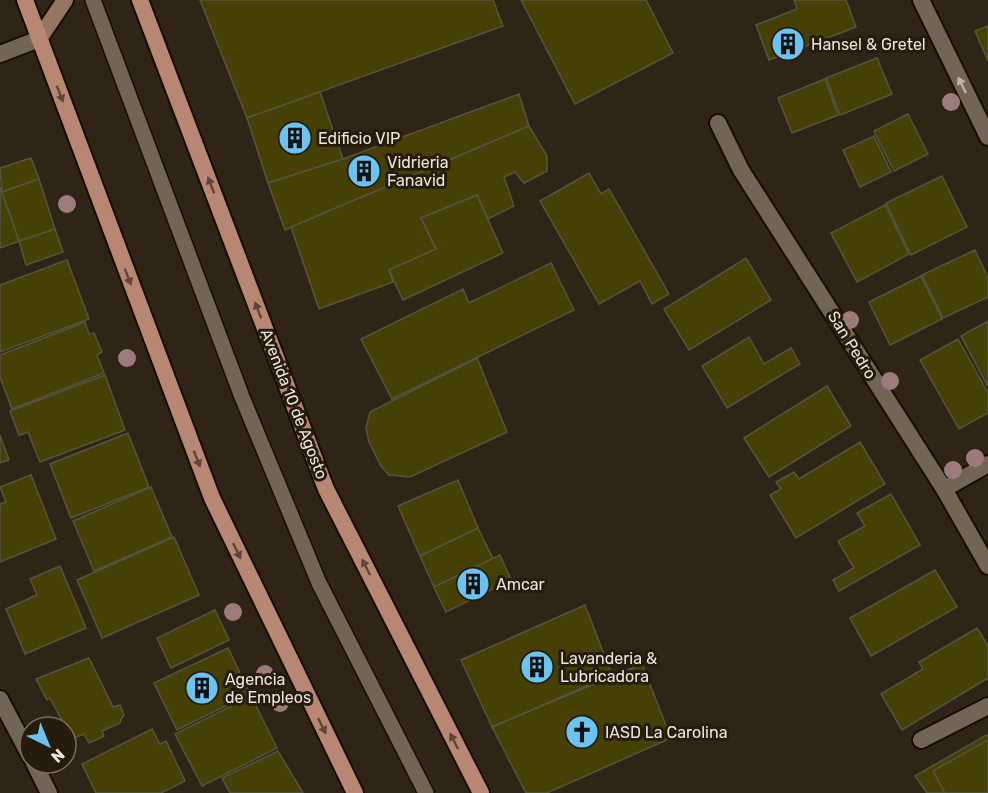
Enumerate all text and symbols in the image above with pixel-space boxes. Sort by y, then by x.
building icon: Hansel & Gretel [770,26,806,62]
place label: Hansel & Gretel [811,35,926,54]
one-way arrow [958,76,967,93]
one-way arrow [55,85,65,103]
building icon: Edificio VIP [277,120,313,156]
place label: Edificio VIP [318,129,400,148]
building icon: Vidrieria Fanavid [346,153,382,189]
place label: Vidrieria Fanavid [387,153,449,190]
one-way arrow [206,176,215,194]
one-way arrow [124,268,134,286]
one-way arrow [253,301,262,319]
street label: San Pedro [824,308,880,382]
street label: Avenida 10 de Agosto [257,326,331,482]
one-way arrow [193,450,203,468]
one-way arrow [232,542,242,560]
one-way arrow [361,558,371,576]
building icon: Amcar [455,566,491,602]
place label: Amcar [496,575,545,594]
building icon: Lavanderia & Lubricadora [519,649,555,685]
place label: Lavanderia & Lubricadora [560,649,657,686]
building icon: Agencia de Empleos [184,670,220,706]
place label: Agencia de Empleos [225,670,311,707]
church icon: IASD La Carolina [564,714,600,750]
north arrow [18,715,78,775]
one-way arrow [318,718,327,735]
place label: IASD La Carolina [605,723,727,742]
one-way arrow [449,732,459,749]
text: N [47,745,69,766]

